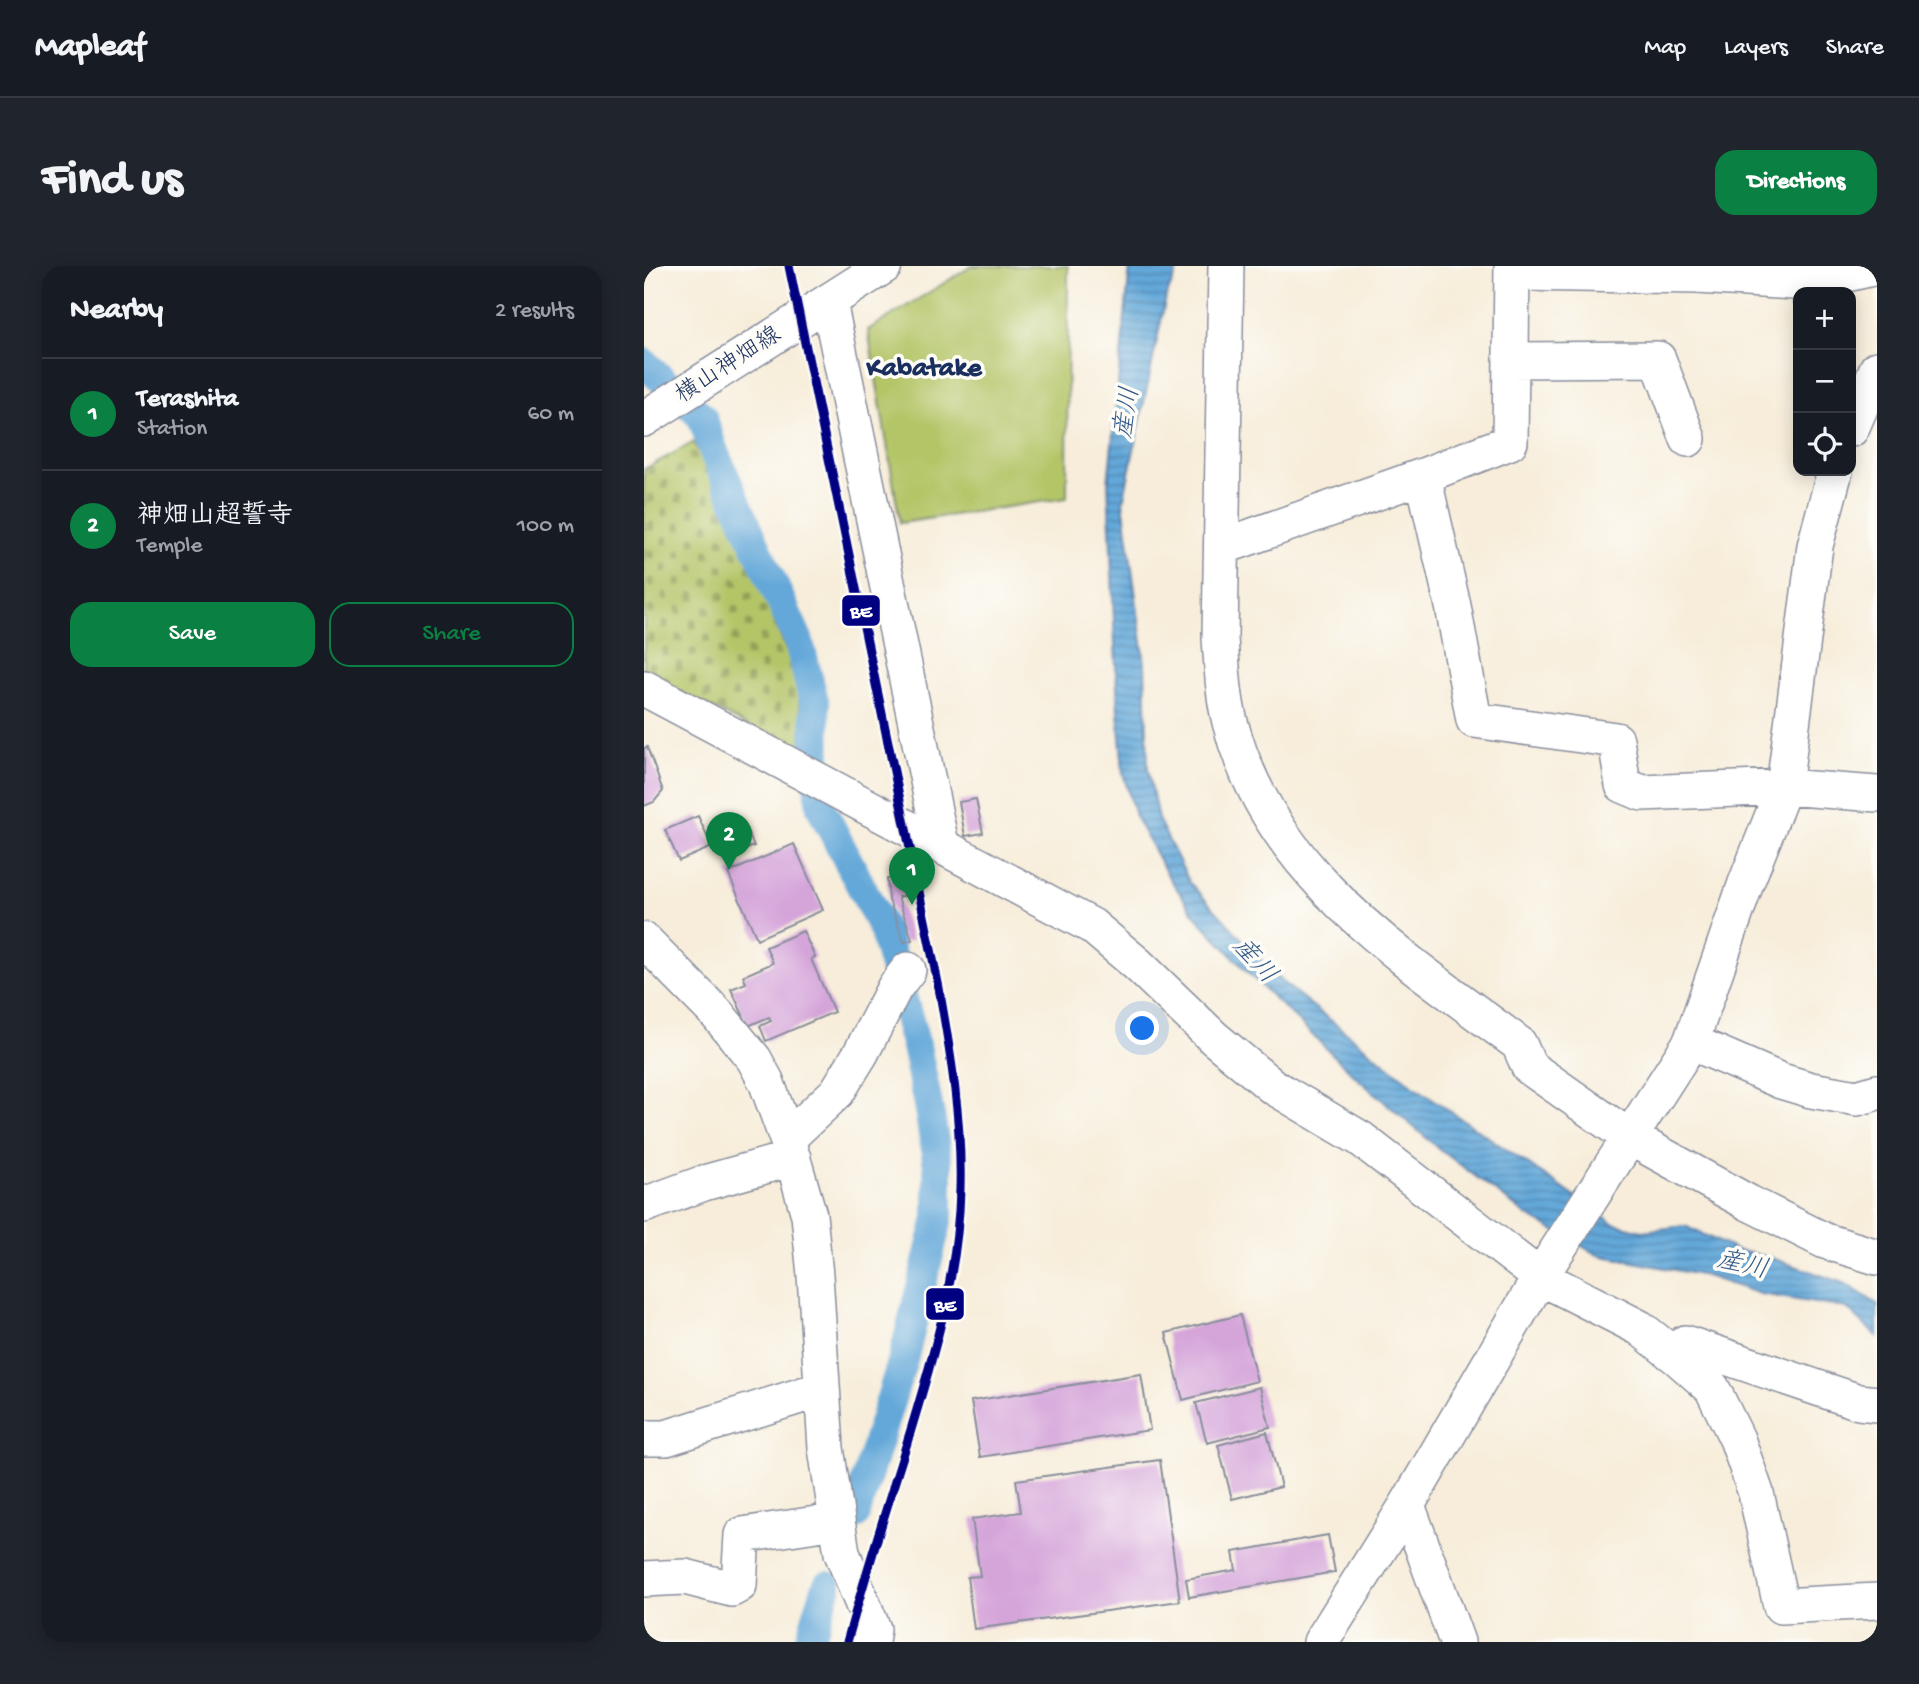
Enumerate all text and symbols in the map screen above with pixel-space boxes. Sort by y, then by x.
text: Mapleaf [35,29,145,67]
text: Map [1644,34,1686,63]
text: Layers [1724,34,1788,63]
text: Share [1826,34,1884,63]
button: Directions [1715,150,1877,215]
text: Find us [42,153,182,211]
map controls [1793,287,1856,476]
button: + [1793,287,1856,350]
text: Nearby [70,294,163,329]
text: 2 results [495,298,574,325]
street label: 横山神畑線 [670,320,787,411]
button: − [1793,350,1856,413]
district label: Kabatake [865,353,983,386]
text: Terashita [137,385,238,416]
water label: 産川 [1109,385,1148,441]
text: 1 [88,401,98,428]
text: 60 m [528,401,574,428]
button: locate [1793,413,1856,476]
text: Station [137,416,207,443]
text: 神畑山超誓寺 [137,502,293,533]
text: 2 [87,513,99,540]
text: 100 m [517,513,574,540]
text: Temple [137,533,202,560]
line badge: BE [841,594,881,627]
button: Save [70,602,315,667]
button: Share [329,602,574,667]
text: BE [849,602,873,625]
pin: 2 [706,812,752,870]
pin: 1 [889,847,935,905]
water label: 産川 [1224,932,1283,992]
your location [1125,1011,1159,1045]
water label: 産川 [1713,1245,1771,1288]
line badge: BE [925,1287,965,1321]
text: BE [933,1296,957,1319]

